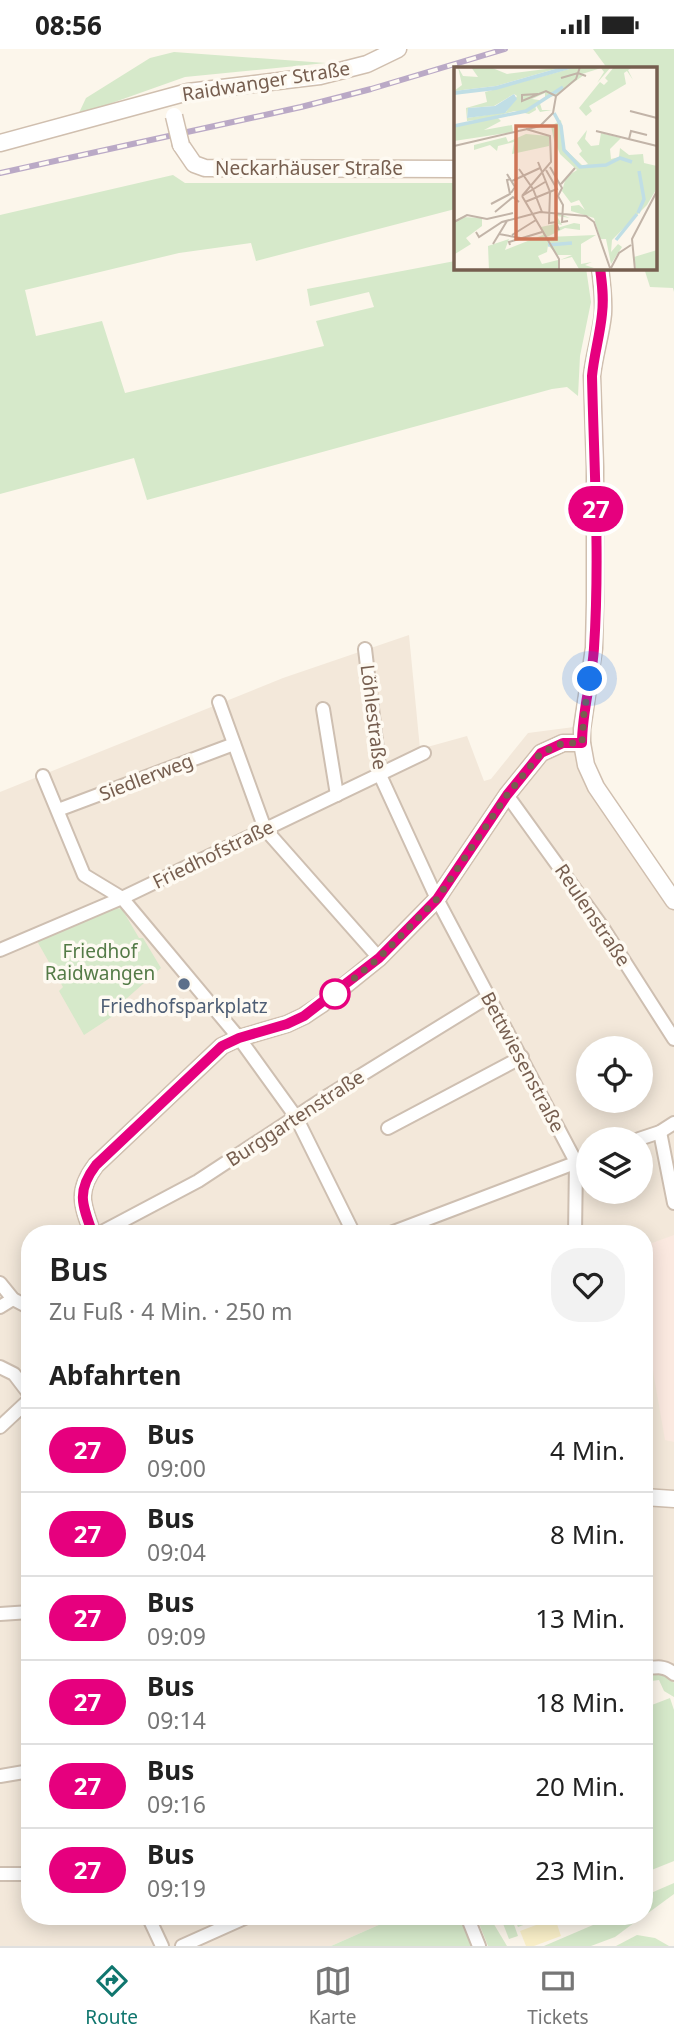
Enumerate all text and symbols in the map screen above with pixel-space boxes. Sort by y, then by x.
text: 08:56 [35,7,102,43]
street label: Raidwanger Straße [180,55,352,107]
inset map [454,67,656,269]
street label: Neckarhäuser Straße [215,155,403,181]
line badge: 27 [564,486,628,532]
text: 27 [582,492,610,525]
your location [572,661,607,696]
street label: Löhlestraße [355,663,393,771]
street label: Siedlerweg [95,747,197,807]
street label: Friedhofstraße [148,813,278,895]
street label: Reulenstraße [549,859,637,971]
park label: Friedhof Raidwangen [45,938,155,986]
marker: Friedhofsparkplatz [176,976,192,992]
unlabelled marker [320,979,350,1009]
street label: Bettwiesenstraße [475,987,571,1137]
place label: Friedhofsparkplatz [100,993,268,1019]
map controls [576,1036,653,1204]
button: locate [576,1036,653,1113]
street label: Burggartenstraße [221,1064,369,1172]
button: layers [576,1127,653,1204]
text: Bus [49,1246,108,1291]
button: heart [551,1248,625,1322]
text: Zu Fuß · 4 Min. · 250 m [49,1295,293,1327]
text: Abfahrten [49,1357,181,1393]
text: Bus [147,1416,194,1452]
text: 4 Min. [550,1432,625,1468]
text: 27 [74,1433,101,1466]
text: 09:00 [147,1452,206,1484]
text: Bus [147,1500,194,1536]
text: 8 Min. [550,1516,625,1552]
text: 27 [74,1517,101,1550]
text: 09:04 [147,1536,206,1568]
text: Bus [147,1584,194,1620]
text: 13 Min. [535,1600,625,1636]
text: 27 [74,1601,101,1634]
text: 09:09 [147,1620,206,1652]
text: Bus [147,1668,194,1704]
text: 18 Min. [535,1684,625,1720]
text: 27 [74,1685,101,1718]
text: 09:14 [147,1704,206,1736]
text: Bus [147,1752,194,1788]
text: 20 Min. [535,1768,625,1804]
text: 27 [74,1769,101,1802]
text: 09:16 [147,1788,206,1820]
text: Bus [147,1836,194,1872]
text: 23 Min. [535,1852,625,1888]
text: 27 [74,1853,101,1886]
text: 09:19 [147,1872,206,1904]
tab: Route [85,1962,138,2030]
tab: Karte [309,1962,357,2030]
tab: Tickets [527,1962,589,2030]

